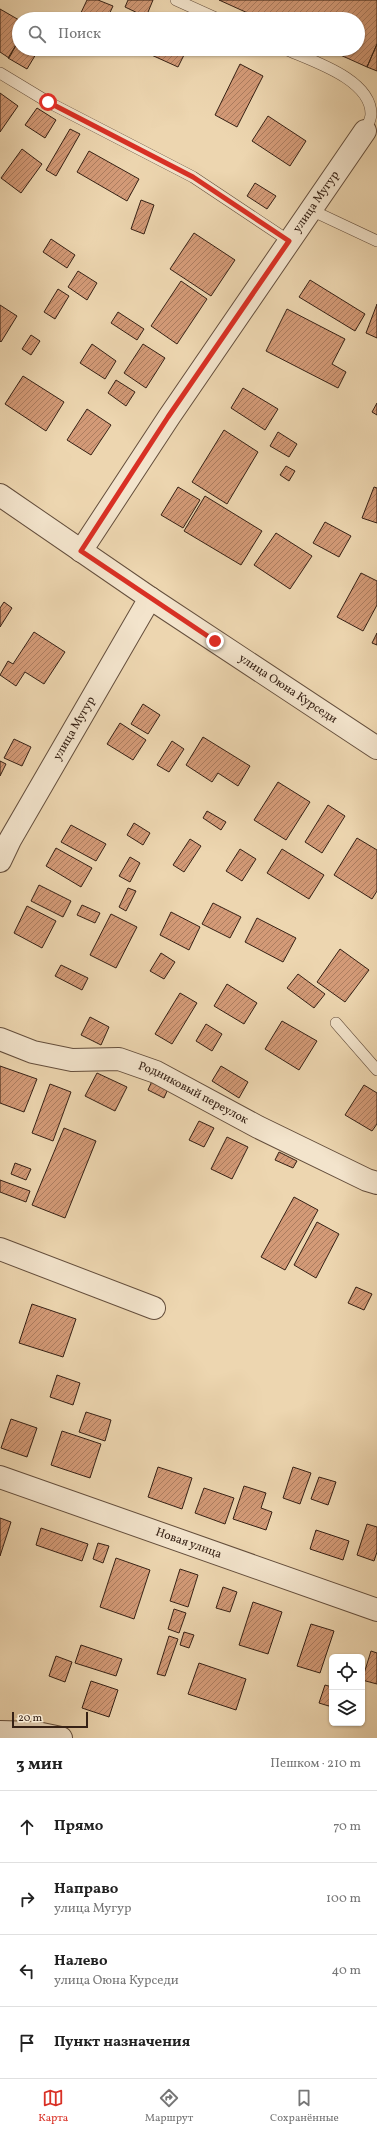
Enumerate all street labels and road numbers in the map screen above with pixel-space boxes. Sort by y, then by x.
street label: улица Мугур [290,168,343,236]
street label: улица Оюна Курседи [235,651,340,727]
street label: улица Мугур [50,693,99,764]
street label: Родниковый переулок [136,1058,251,1128]
street label: Новая улица [153,1524,224,1563]

